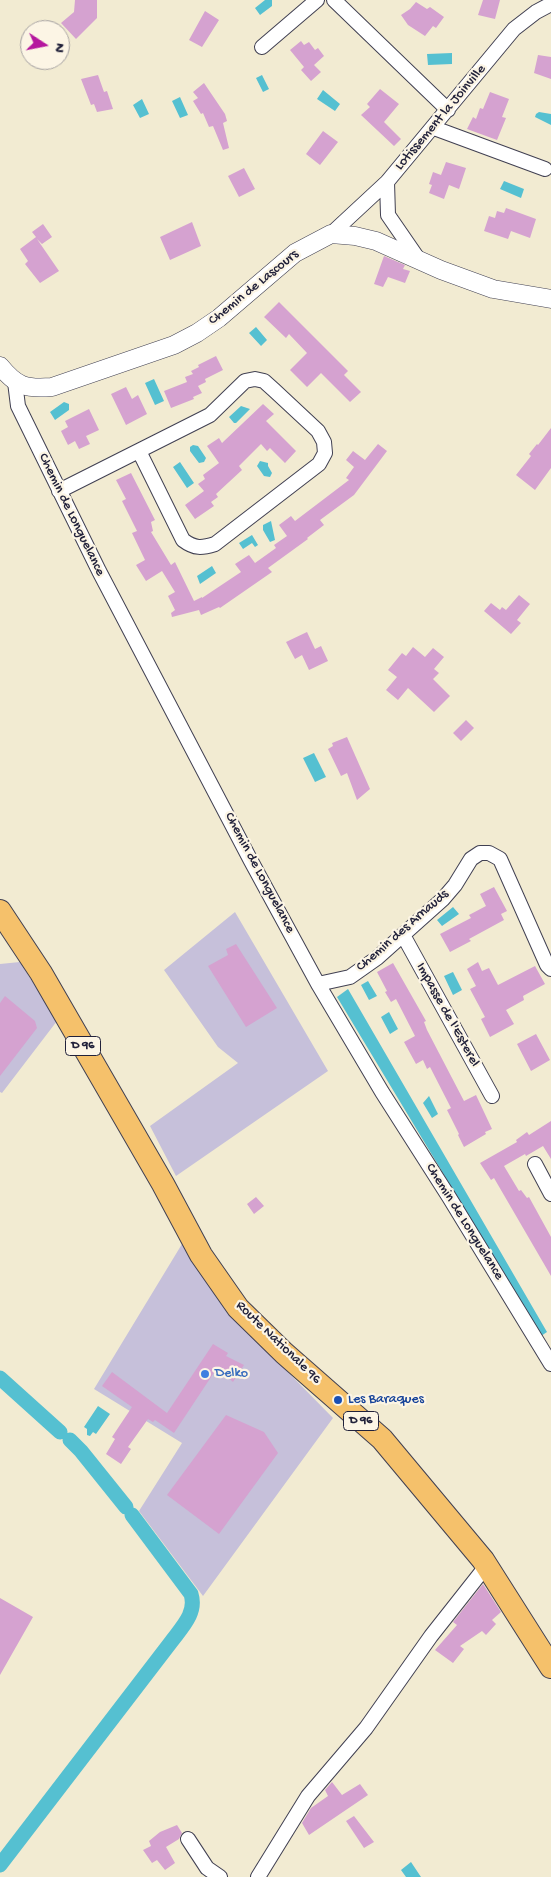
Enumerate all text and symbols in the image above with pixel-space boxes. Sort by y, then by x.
north arrow [20,20,70,70]
text: N [50,42,68,54]
street label: Lotissement la Joinville [392,62,490,174]
street label: Chemin de Lascours [206,247,302,329]
street label: Chemin de Longuelance [34,451,108,579]
street label: Chemin de Longuelance [220,810,298,936]
street label: Chemin des Arnauds [353,886,453,976]
street label: Impasse de l'Esterel [411,960,483,1070]
road number: D 96 [66,1036,100,1056]
street label: Chemin de Longuelance [421,1161,507,1283]
street label: Route Nationale 96 [232,1298,324,1388]
place label: Delko [215,1366,248,1382]
marker: Delko [199,1368,211,1380]
place label: Les Baraques [348,1392,424,1408]
marker: Les Baraques [332,1394,344,1406]
road number: D 96 [344,1412,378,1430]

